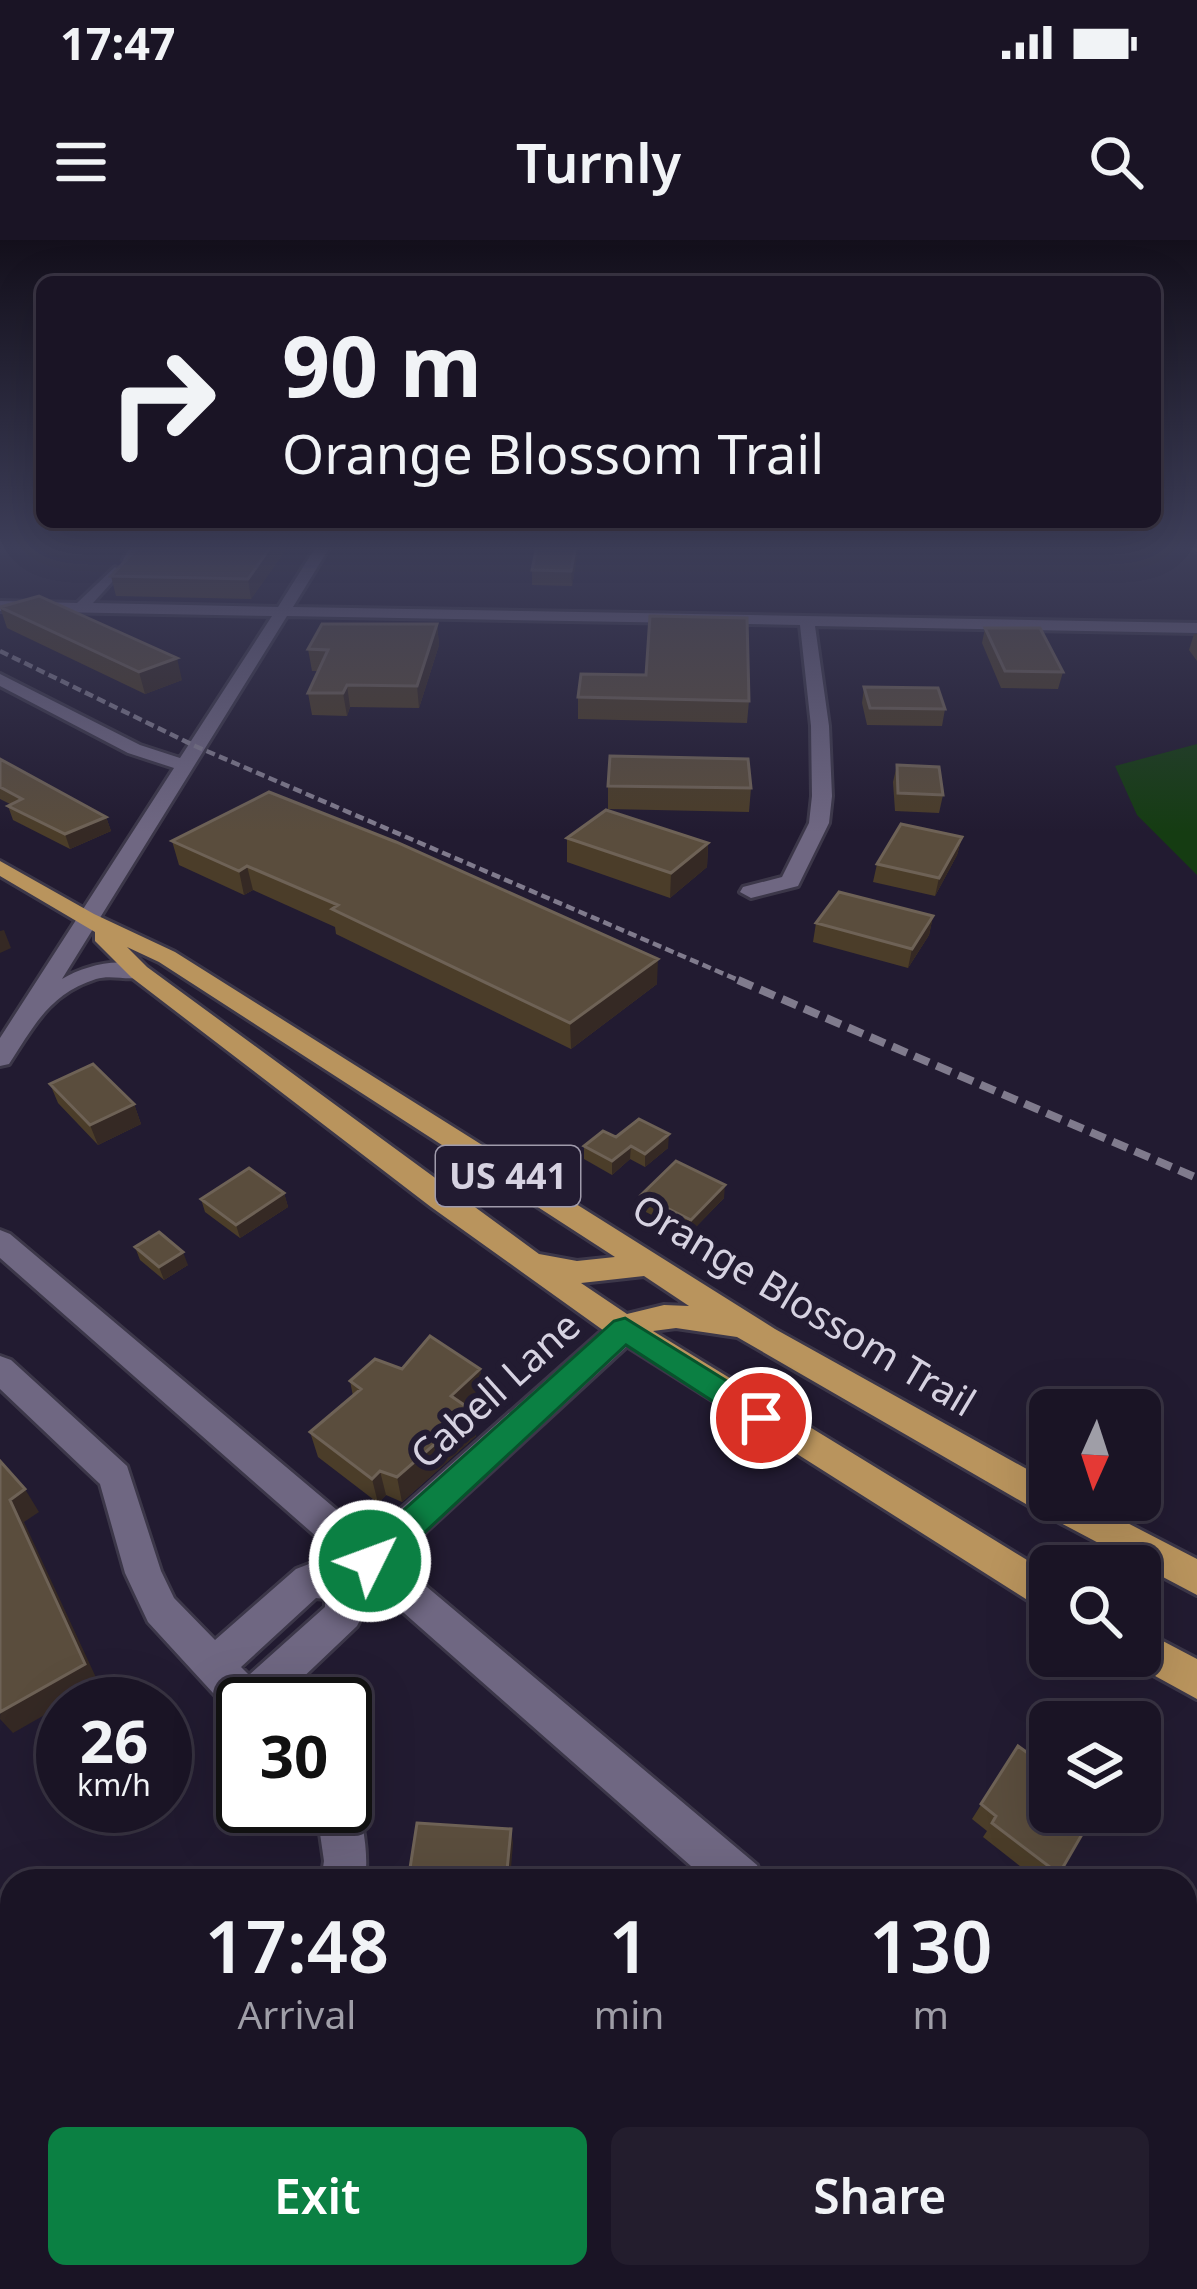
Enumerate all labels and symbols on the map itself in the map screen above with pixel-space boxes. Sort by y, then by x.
road number: US 441 [436,1146,580,1206]
street label: Orange Blossom Trail [623,1180,986,1427]
street label: Cabell Lane [398,1299,590,1479]
pin [710,1367,812,1469]
north arrow [1029,1389,1161,1521]
position arrow [307,1498,433,1624]
speed limit sign: 30 [216,1677,372,1833]

